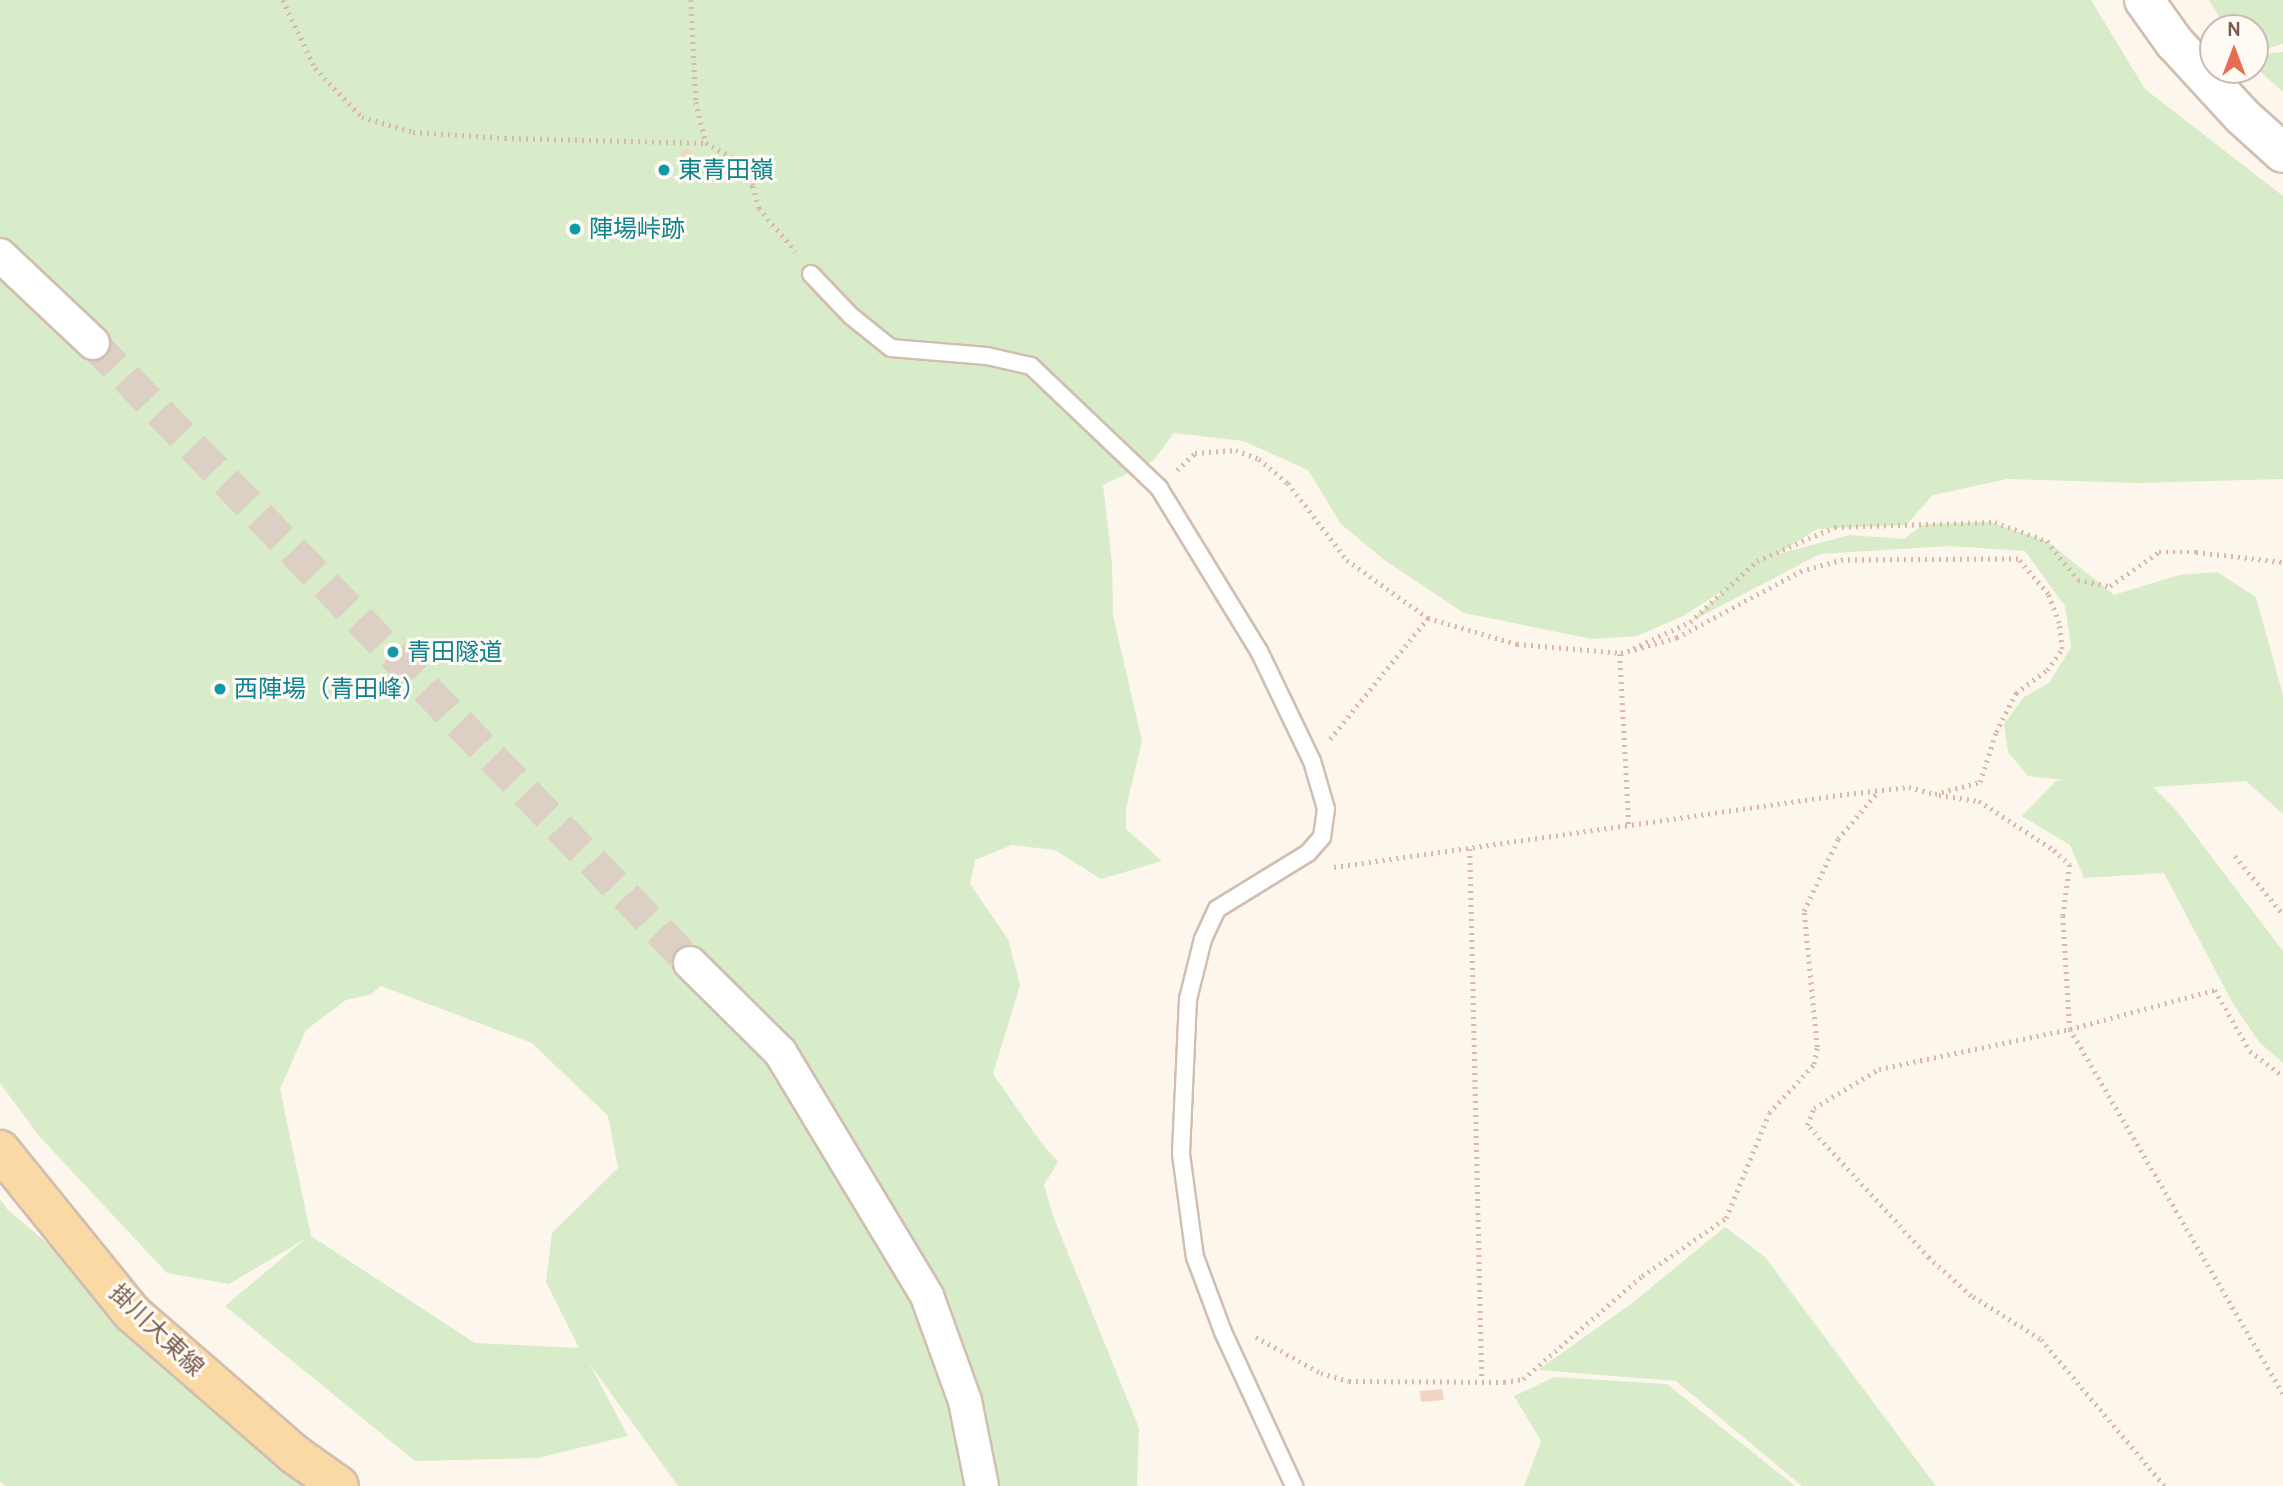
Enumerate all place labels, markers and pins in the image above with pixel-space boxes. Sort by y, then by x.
place label: 東青田嶺 [678,156,774,184]
marker: 東青田嶺 [656,162,672,178]
place label: 陣場峠跡 [589,215,685,243]
marker: 陣場峠跡 [567,221,583,237]
place label: 青田隧道 [407,638,503,666]
marker: 青田隧道 [385,644,401,660]
place label: 西陣場（青田峰） [234,675,426,703]
marker: 西陣場（青田峰） [212,681,228,697]

